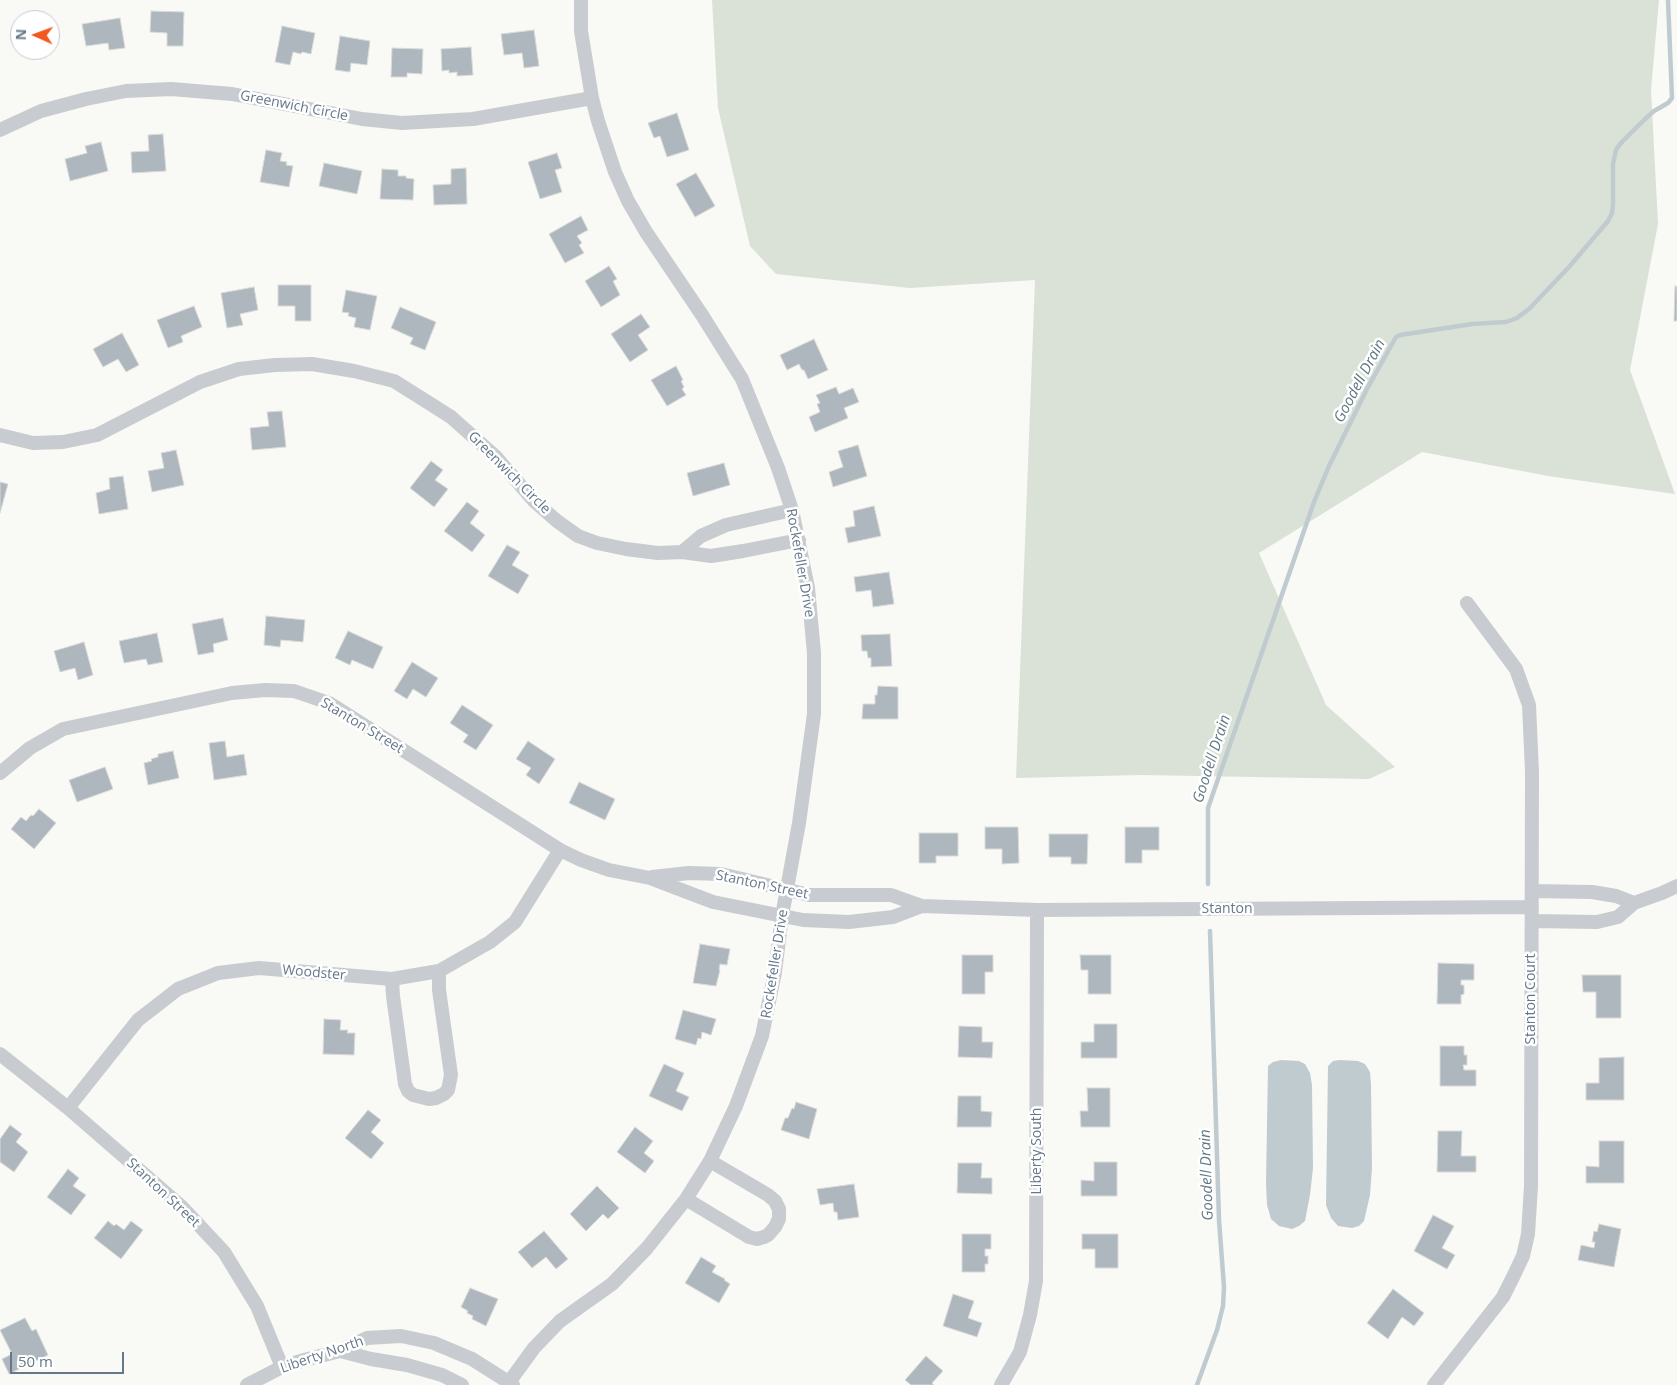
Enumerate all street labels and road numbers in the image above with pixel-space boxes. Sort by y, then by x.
street label: Greenwich Circle [239,87,349,125]
street label: Greenwich Circle [464,428,554,518]
street label: Rockefeller Drive [782,507,818,619]
street label: Stanton Street [317,695,407,757]
street label: Stanton Street [714,867,810,903]
street label: Stanton [1201,901,1253,917]
street label: Rockefeller Drive [758,908,792,1020]
street label: Stanton Court [1523,953,1539,1045]
street label: Woodster [282,962,346,984]
street label: Liberty South [1029,1108,1045,1194]
street label: Stanton Street [123,1155,203,1231]
street label: Liberty North [278,1333,366,1377]

